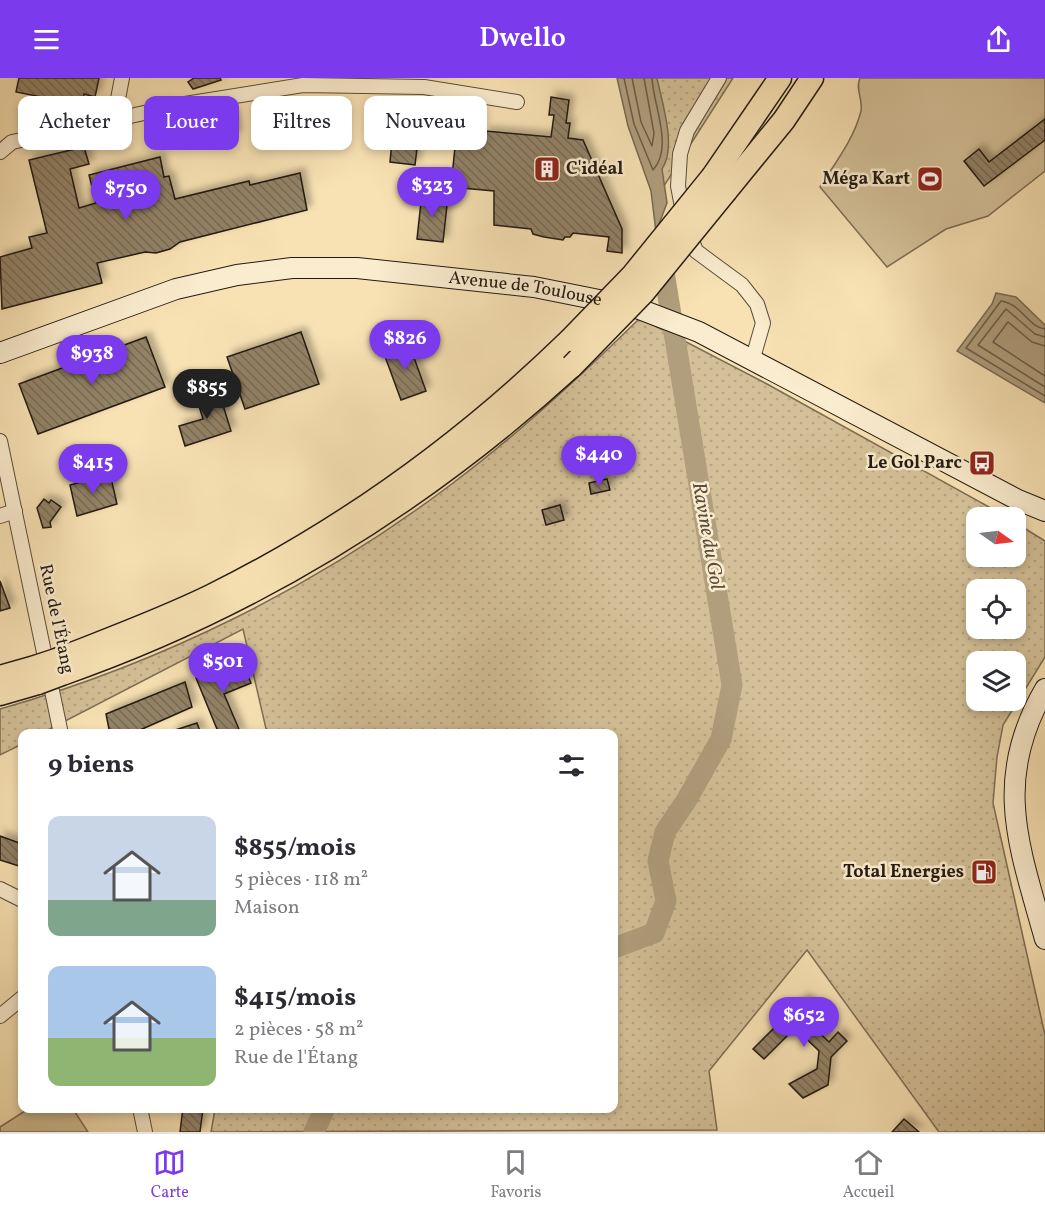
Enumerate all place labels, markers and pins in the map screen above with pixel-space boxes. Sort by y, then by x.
building icon: C'idéal [532,154,562,184]
place label: C'idéal [566,157,623,182]
sports icon: Méga Kart [915,164,945,194]
pin: $323 [396,167,468,218]
place label: Méga Kart [822,167,910,192]
pin: $750 [90,170,162,221]
pin: $826 [369,320,441,371]
pin: $938 [56,335,128,386]
pin: $855 [171,369,243,420]
pin: $440 [563,436,635,487]
pin: $415 [57,444,129,495]
bus stop icon: Le Gol Parc [967,448,997,478]
place label: Le Gol Parc [867,451,962,476]
pin: $501 [187,643,259,694]
fuel station icon: Total Energies [969,857,999,887]
place label: Total Energies [843,860,964,885]
pin: $652 [768,997,840,1048]

